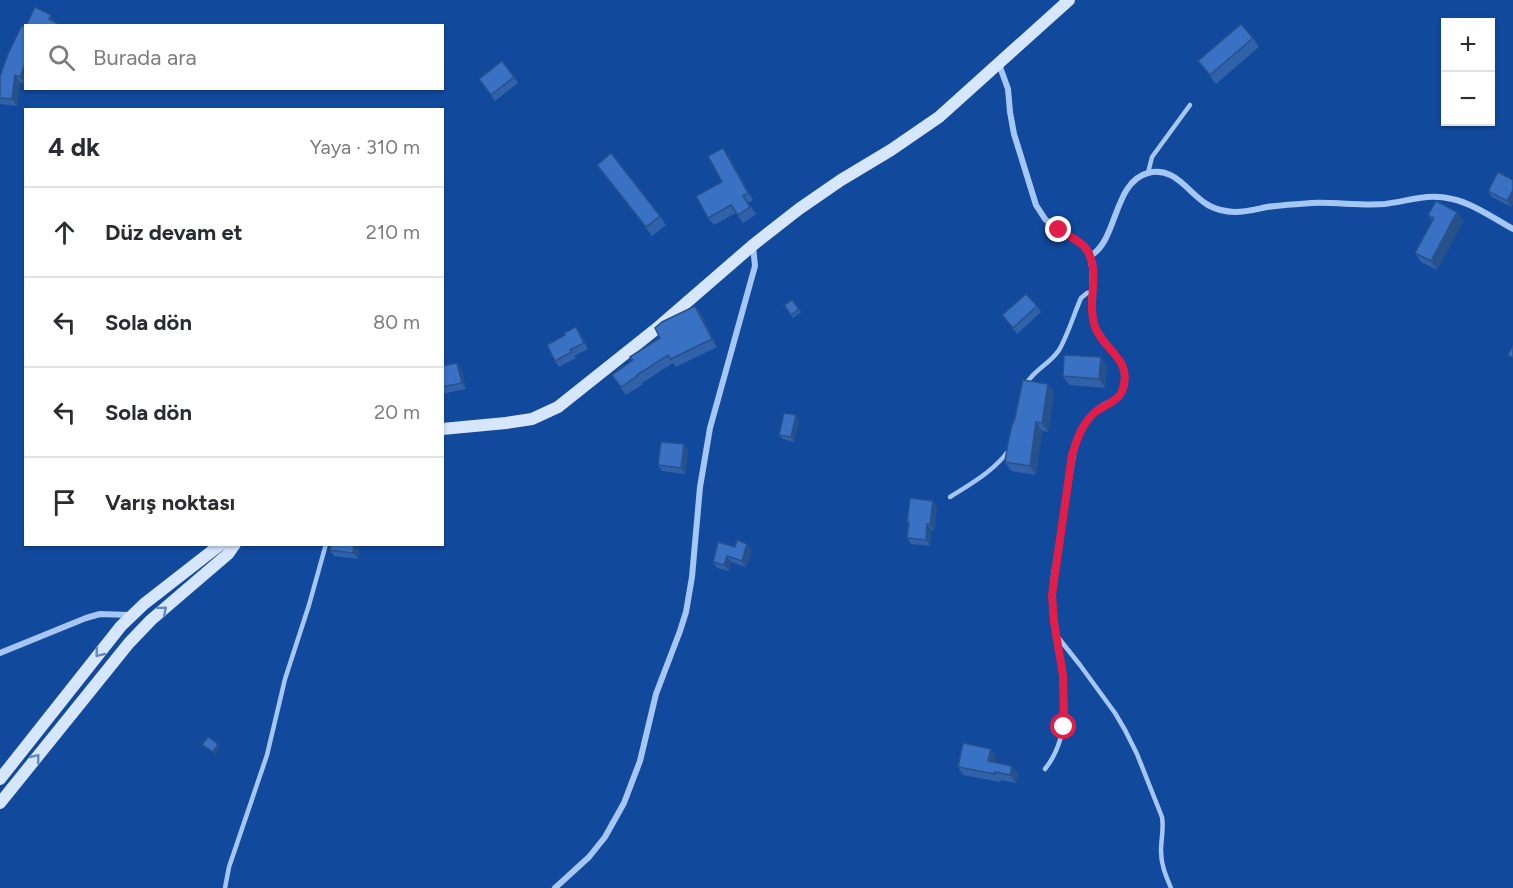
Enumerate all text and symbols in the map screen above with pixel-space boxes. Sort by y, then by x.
map controls [1441,18,1495,126]
button: + [1441,18,1495,72]
search box [24,24,444,90]
icon: search [45,41,78,74]
text: Burada ara [93,44,197,71]
button: − [1441,72,1495,126]
text: 4 dk [48,131,100,163]
text: Yaya · 310 m [310,135,420,159]
icon: ahead [48,216,81,249]
route end [1045,216,1071,242]
text: Düz devam et [105,219,242,246]
text: 210 m [366,220,420,244]
icon: left [48,306,81,339]
text: Sola dön [105,309,192,336]
text: 80 m [373,310,420,334]
icon: left [48,396,81,429]
text: Sola dön [105,399,192,426]
text: 20 m [374,400,420,424]
icon: arrive [48,486,81,519]
text: Varış noktası [105,489,235,516]
one-way arrow [156,606,167,617]
one-way arrow [96,646,107,657]
route start [1050,713,1076,739]
one-way arrow [29,754,40,765]

